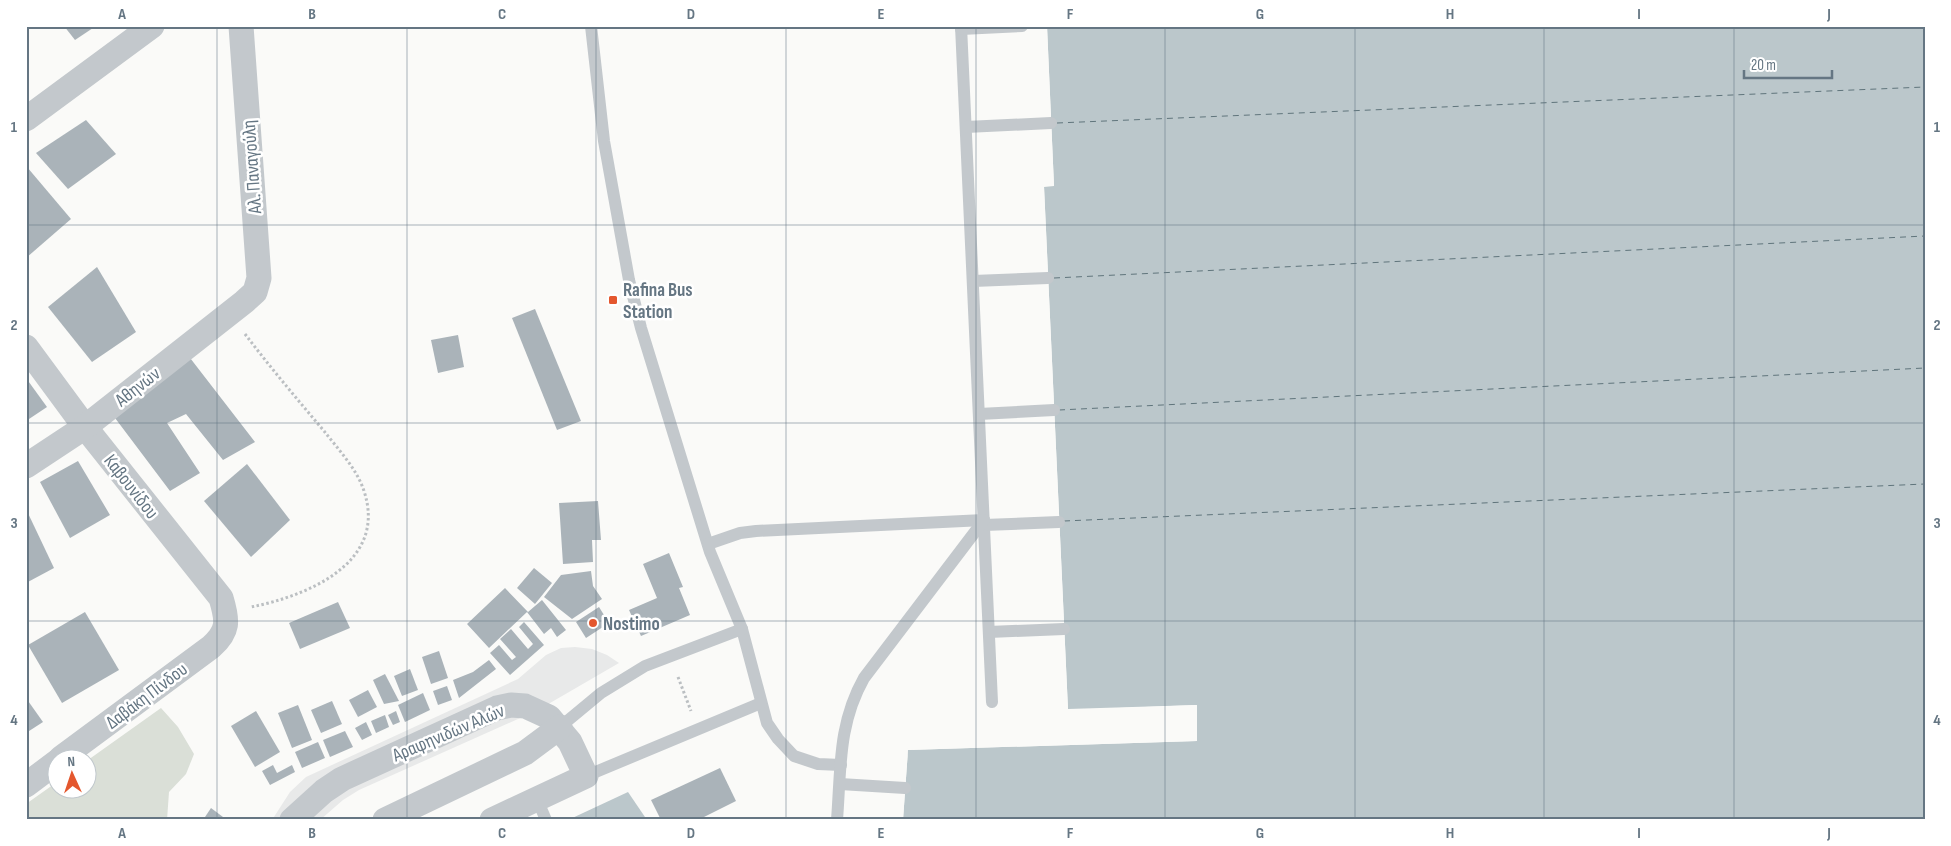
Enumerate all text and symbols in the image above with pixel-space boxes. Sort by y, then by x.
text: A [117,5,126,24]
text: B [308,5,316,24]
text: C [498,5,506,24]
text: D [687,5,695,24]
text: E [878,5,885,24]
text: F [1067,5,1074,24]
text: G [1256,5,1264,24]
text: H [1446,5,1454,24]
text: I [1637,5,1641,24]
text: J [1826,5,1831,24]
scale bar [1744,48,1831,80]
text: 20 m [1751,56,1776,75]
text: 1 [11,118,18,137]
text: 1 [1934,118,1941,137]
street label: Αλ. Παναγούλη [238,119,267,216]
place label: Rafina Bus Station [623,279,693,324]
marker: Rafina Bus Station [607,294,619,306]
text: 2 [10,316,18,335]
text: 2 [1933,316,1941,335]
street label: Αθηνών [110,362,165,413]
street label: Καβουνίδου [98,450,163,524]
text: 3 [10,514,18,533]
text: 3 [1933,514,1941,533]
place label: Nostimo [603,613,660,636]
marker: Nostimo [587,617,599,629]
street label: Δαβάκη Πίνδου [102,658,192,734]
street label: Αραφηνιδών Αλών [388,699,509,768]
text: 4 [10,711,18,730]
text: 4 [1933,711,1941,730]
north arrow [48,748,98,798]
text: N [67,753,76,770]
text: A [117,824,126,843]
text: B [308,824,316,843]
text: C [498,824,506,843]
text: D [687,824,695,843]
text: E [878,824,885,843]
text: F [1067,824,1074,843]
text: G [1256,824,1264,843]
text: H [1446,824,1454,843]
text: I [1637,824,1641,843]
text: J [1826,824,1831,843]

